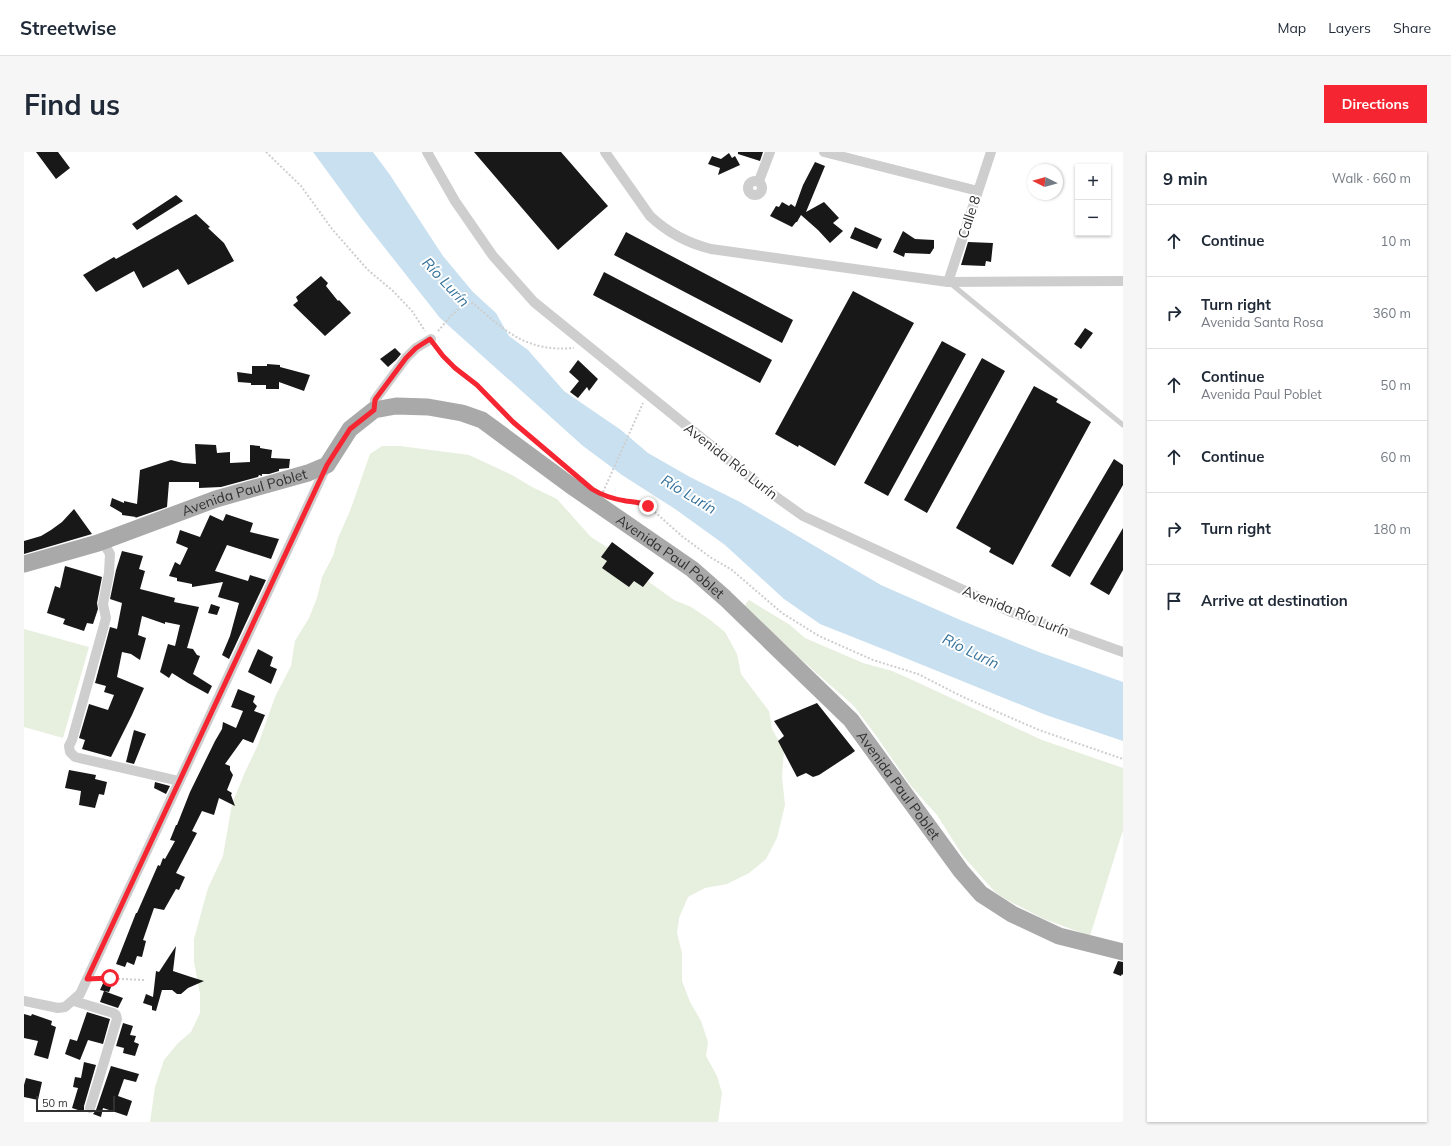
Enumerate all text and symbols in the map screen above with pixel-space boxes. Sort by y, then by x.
text: Streetwise [20,16,116,40]
text: Map [1277,19,1306,37]
text: Layers [1328,19,1371,37]
text: Share [1393,19,1431,37]
button: Directions [1324,85,1427,123]
text: Find us [24,87,120,122]
north arrow [1027,164,1063,200]
map controls [1075,164,1111,236]
button: + [1075,164,1111,200]
text: 9 min [1163,168,1208,189]
text: Walk · 660 m [1332,170,1411,186]
street label: Calle 8 [954,193,984,241]
button: − [1075,200,1111,236]
icon: ahead [1163,230,1185,252]
text: Continue [1201,231,1264,250]
text: 10 m [1381,233,1411,249]
water label: Río Lurín [418,253,474,311]
text: Turn right [1201,295,1271,314]
icon: right [1163,302,1185,324]
text: 360 m [1373,305,1411,321]
text: Avenida Santa Rosa [1201,314,1324,330]
text: Continue [1201,367,1264,386]
icon: ahead [1163,374,1185,396]
text: 50 m [1381,377,1411,393]
text: Avenida Paul Poblet [1201,386,1322,402]
street label: Avenida Río Lurín [681,419,781,503]
icon: ahead [1163,446,1185,468]
text: Continue [1201,447,1264,466]
text: 60 m [1381,449,1411,465]
street label: Avenida Paul Poblet [179,465,309,520]
water label: Río Lurín [658,471,720,517]
route end [639,497,657,515]
street label: Avenida Paul Poblet [613,510,728,602]
icon: right [1163,518,1185,540]
text: Turn right [1201,519,1271,538]
text: 180 m [1373,521,1411,537]
street label: Avenida Río Lurín [960,581,1072,641]
icon: arrive [1163,590,1185,612]
text: Arrive at destination [1201,591,1348,610]
water label: Río Lurín [939,629,1003,673]
street label: Avenida Paul Poblet [853,727,944,843]
route start [101,969,119,987]
scale bar [36,1094,115,1113]
text: 50 m [42,1096,68,1110]

